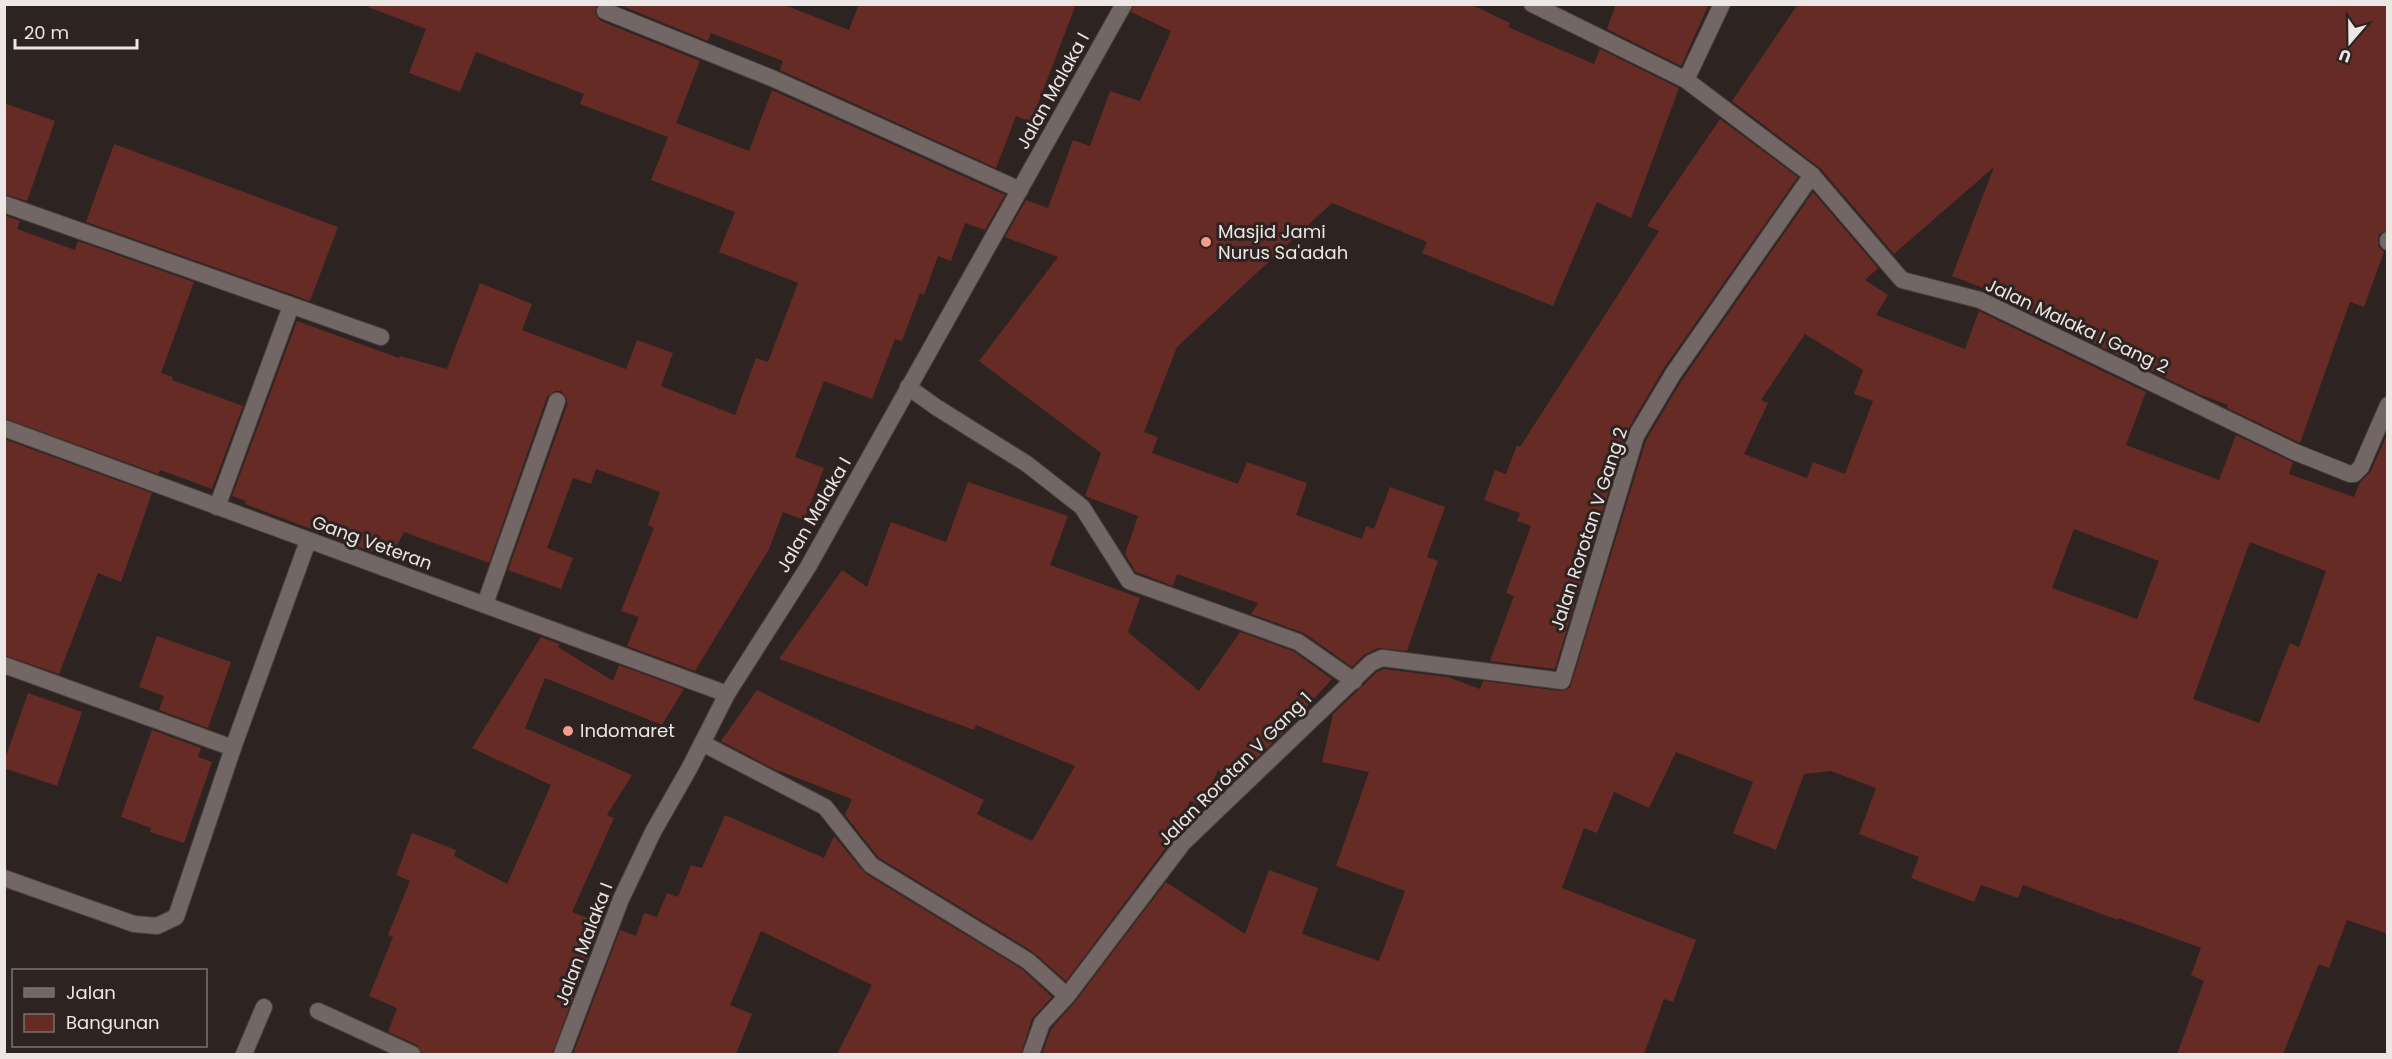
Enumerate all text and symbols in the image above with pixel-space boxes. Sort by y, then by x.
scale bar [15,12,136,50]
north arrow [2320,12,2380,72]
text: 20 m [24,20,69,45]
street label: Jalan Malaka I [1010,28,1095,153]
text: U [2336,43,2354,68]
place label: Masjid Jami Nurus Sa'adah [1218,219,1348,265]
marker: Masjid Jami Nurus Sa'adah [1199,235,1213,249]
street label: Jalan Malaka I Gang 2 [1982,272,2173,379]
street label: Jalan Rorotan V Gang 2 [1544,424,1633,634]
street label: Jalan Malaka I [770,452,857,577]
street label: Gang Veteran [309,509,436,576]
street label: Jalan Rorotan V Gang 1 [1152,686,1317,851]
place label: Indomaret [580,718,675,743]
marker: Indomaret [561,724,575,738]
street label: Jalan Malaka I [549,879,618,1009]
legend [12,969,207,1047]
text: Jalan [66,980,116,1005]
text: Bangunan [66,1010,160,1035]

